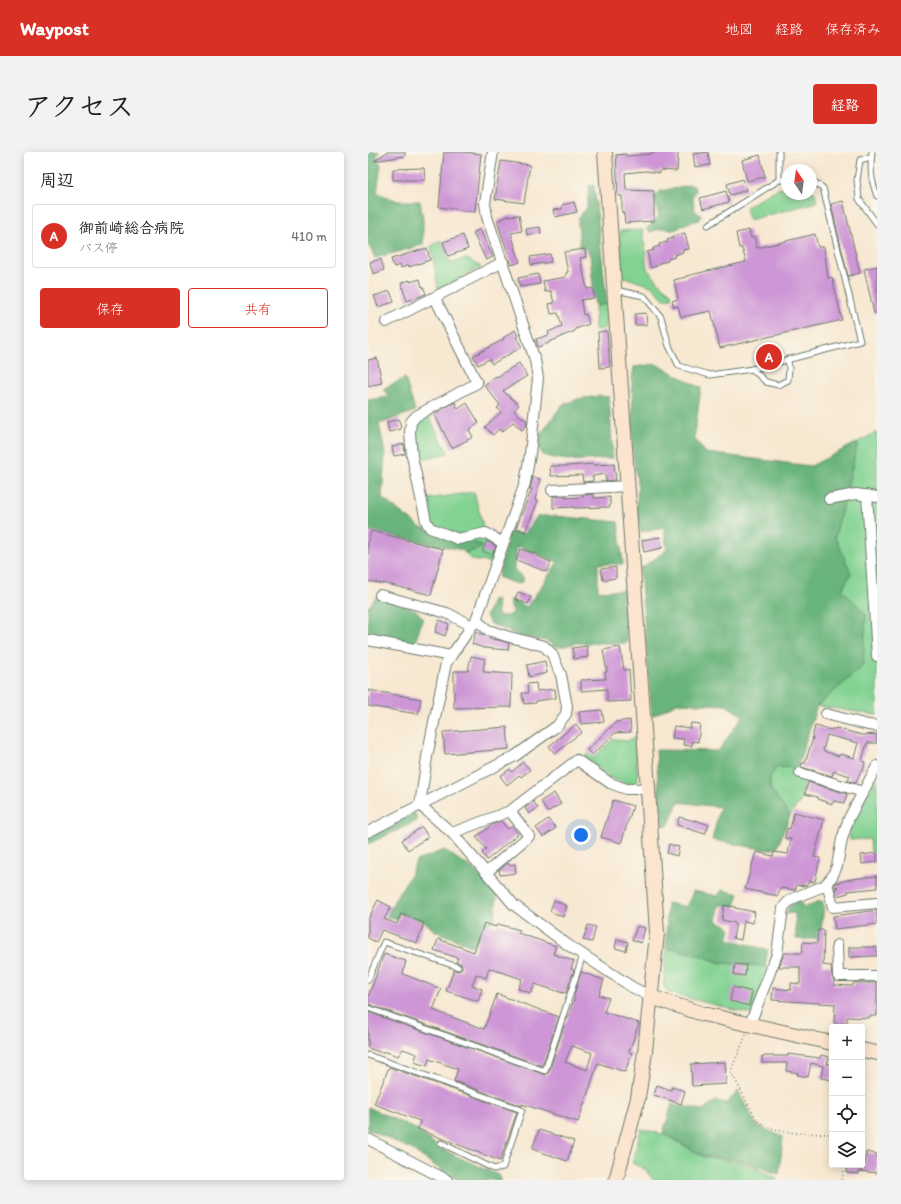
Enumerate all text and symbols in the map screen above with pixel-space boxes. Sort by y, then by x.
text: Waypost [20,17,89,40]
text: 地図 [725,21,753,38]
text: 経路 [775,21,803,38]
text: 保存済み [825,21,881,38]
button: 経路 [813,84,877,124]
text: アクセス [24,89,134,123]
north arrow [781,164,817,200]
text: 周辺 [40,170,74,190]
text: 御前崎総合病院 [79,219,184,237]
text: A [50,229,58,244]
text: 410 m [291,229,327,244]
text: バス停 [79,240,118,255]
button: 保存 [40,288,180,328]
button: 共有 [188,288,328,328]
pin: A [756,342,782,372]
your location [571,825,591,845]
map controls [829,1024,865,1168]
button: + [829,1024,865,1060]
button: − [829,1060,865,1096]
button: locate [829,1096,865,1132]
button: layers [829,1132,865,1168]

